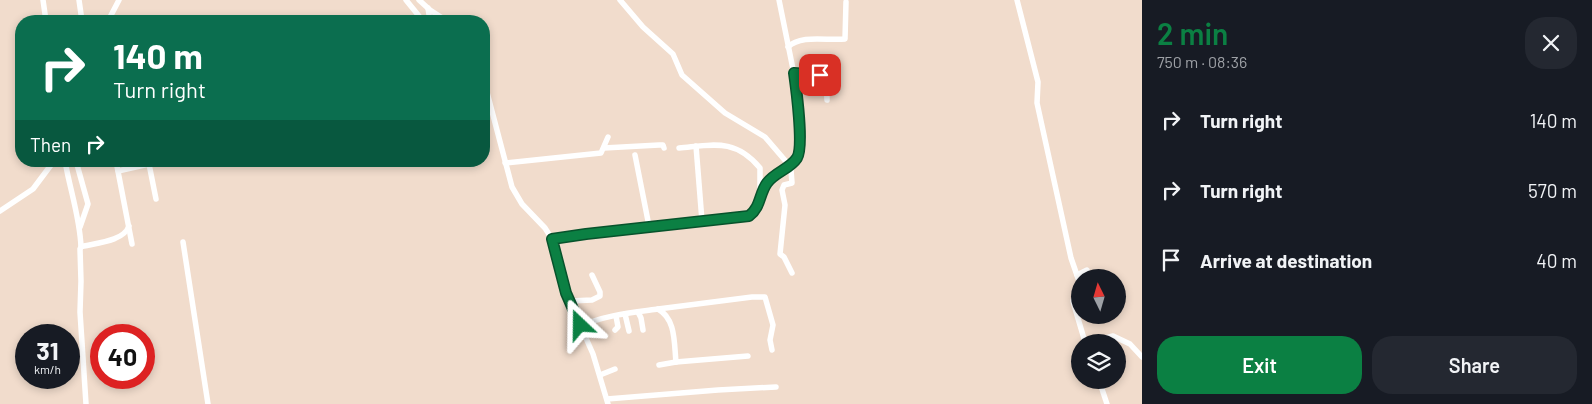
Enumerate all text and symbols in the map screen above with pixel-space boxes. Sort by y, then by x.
text: 2 min [1157,15,1228,51]
button: close [1525,17,1577,69]
text: 140 m [113,34,203,76]
icon: right [30,35,95,100]
text: 750 m · 08:36 [1157,52,1247,71]
pin [799,54,841,96]
icon: arrive [806,61,834,89]
text: Turn right [113,76,206,102]
icon: right [1157,106,1185,134]
text: Turn right [1200,109,1282,132]
text: 140 m [1530,109,1577,132]
icon: right [81,130,109,158]
text: Then [30,133,71,156]
icon: right [1157,176,1185,204]
text: Turn right [1200,179,1282,202]
text: 570 m [1528,179,1577,202]
icon: arrive [1157,246,1185,274]
text: Arrive at destination [1200,249,1372,272]
text: 40 m [1536,249,1577,272]
north arrow [1071,269,1126,324]
map controls [1071,269,1126,389]
position arrow [553,298,605,350]
speed limit sign: 40 [90,324,155,389]
button: layers [1071,334,1126,389]
text: 31 [36,335,59,365]
button: Exit [1157,336,1362,394]
button: Share [1372,336,1577,394]
text: km/h [34,362,61,376]

